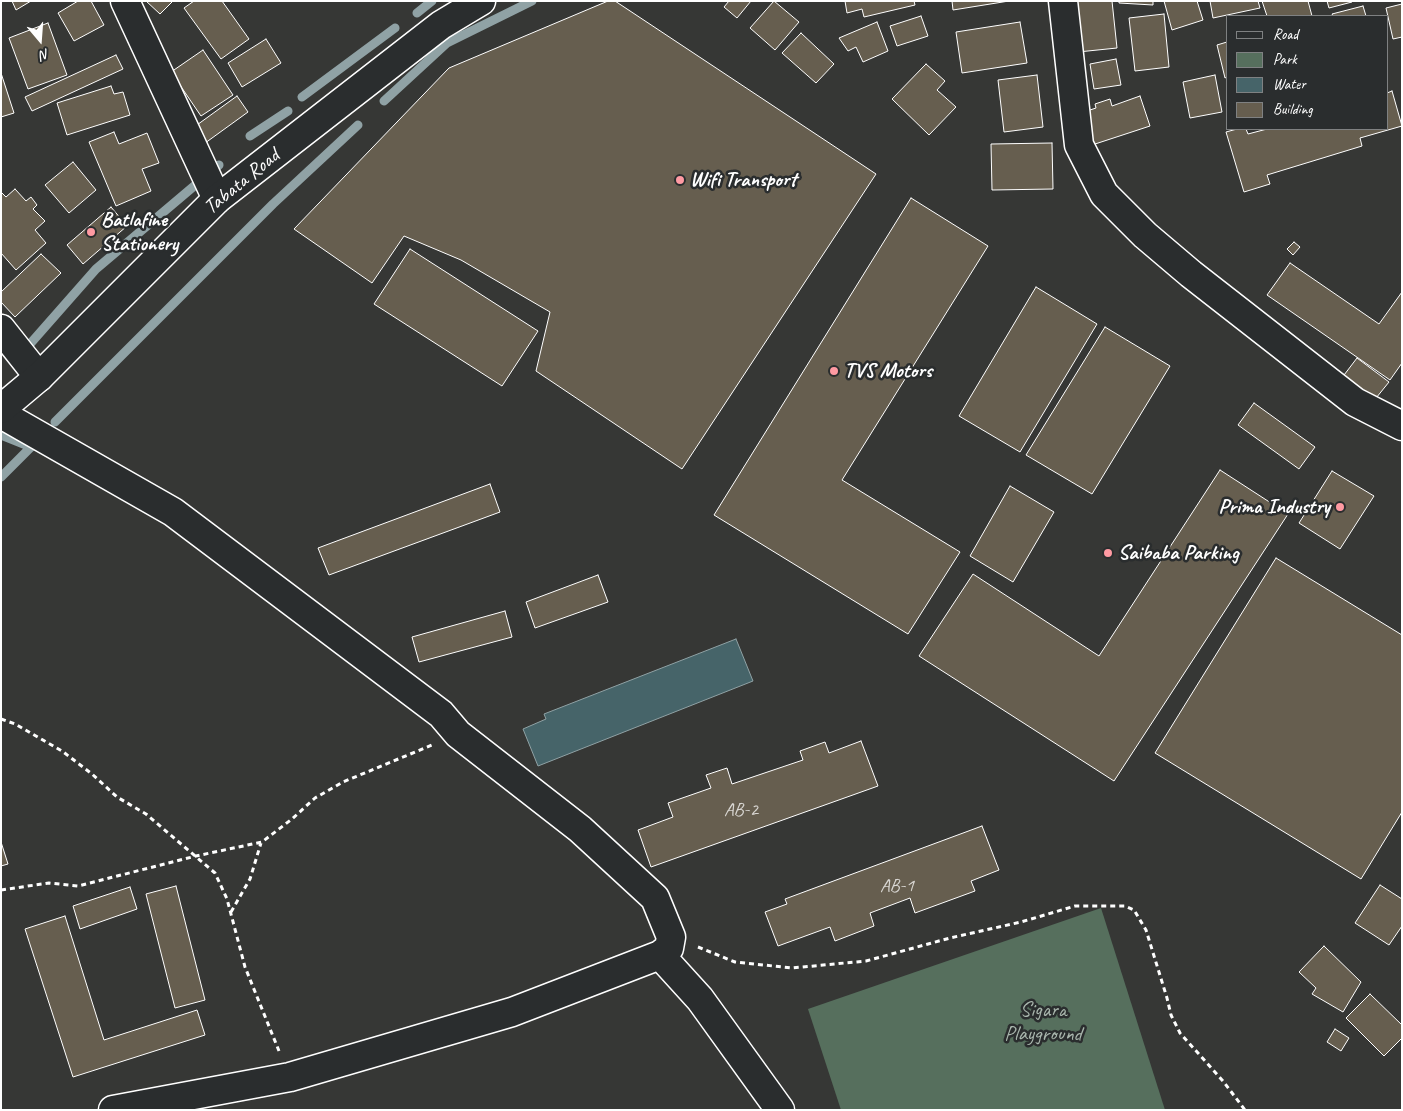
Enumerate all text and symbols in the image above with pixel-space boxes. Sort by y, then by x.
north arrow [15,15,65,65]
legend [1226,15,1388,130]
text: Road [1273,25,1298,44]
text: N [38,45,52,64]
text: Park [1273,50,1297,69]
text: Water [1273,75,1306,94]
text: Building [1273,100,1312,119]
street label: Tabata Road [199,144,285,220]
place label: Wifi Transport [690,167,796,193]
marker: Wifi Transport [674,174,686,186]
place label: Batlafine Stationery [101,207,178,257]
marker: Batlafine Stationery [85,226,97,238]
place label: TVS Motors [844,358,932,384]
marker: TVS Motors [828,365,840,377]
place label: Prima Industry [1219,494,1330,520]
marker: Prima Industry [1334,501,1346,513]
place label: Saibaba Parking [1118,540,1239,566]
marker: Saibaba Parking [1102,547,1114,559]
house number: AB-2 [724,799,758,821]
house number: AB-1 [880,875,914,897]
park label: Sigara Playground [1004,997,1082,1047]

